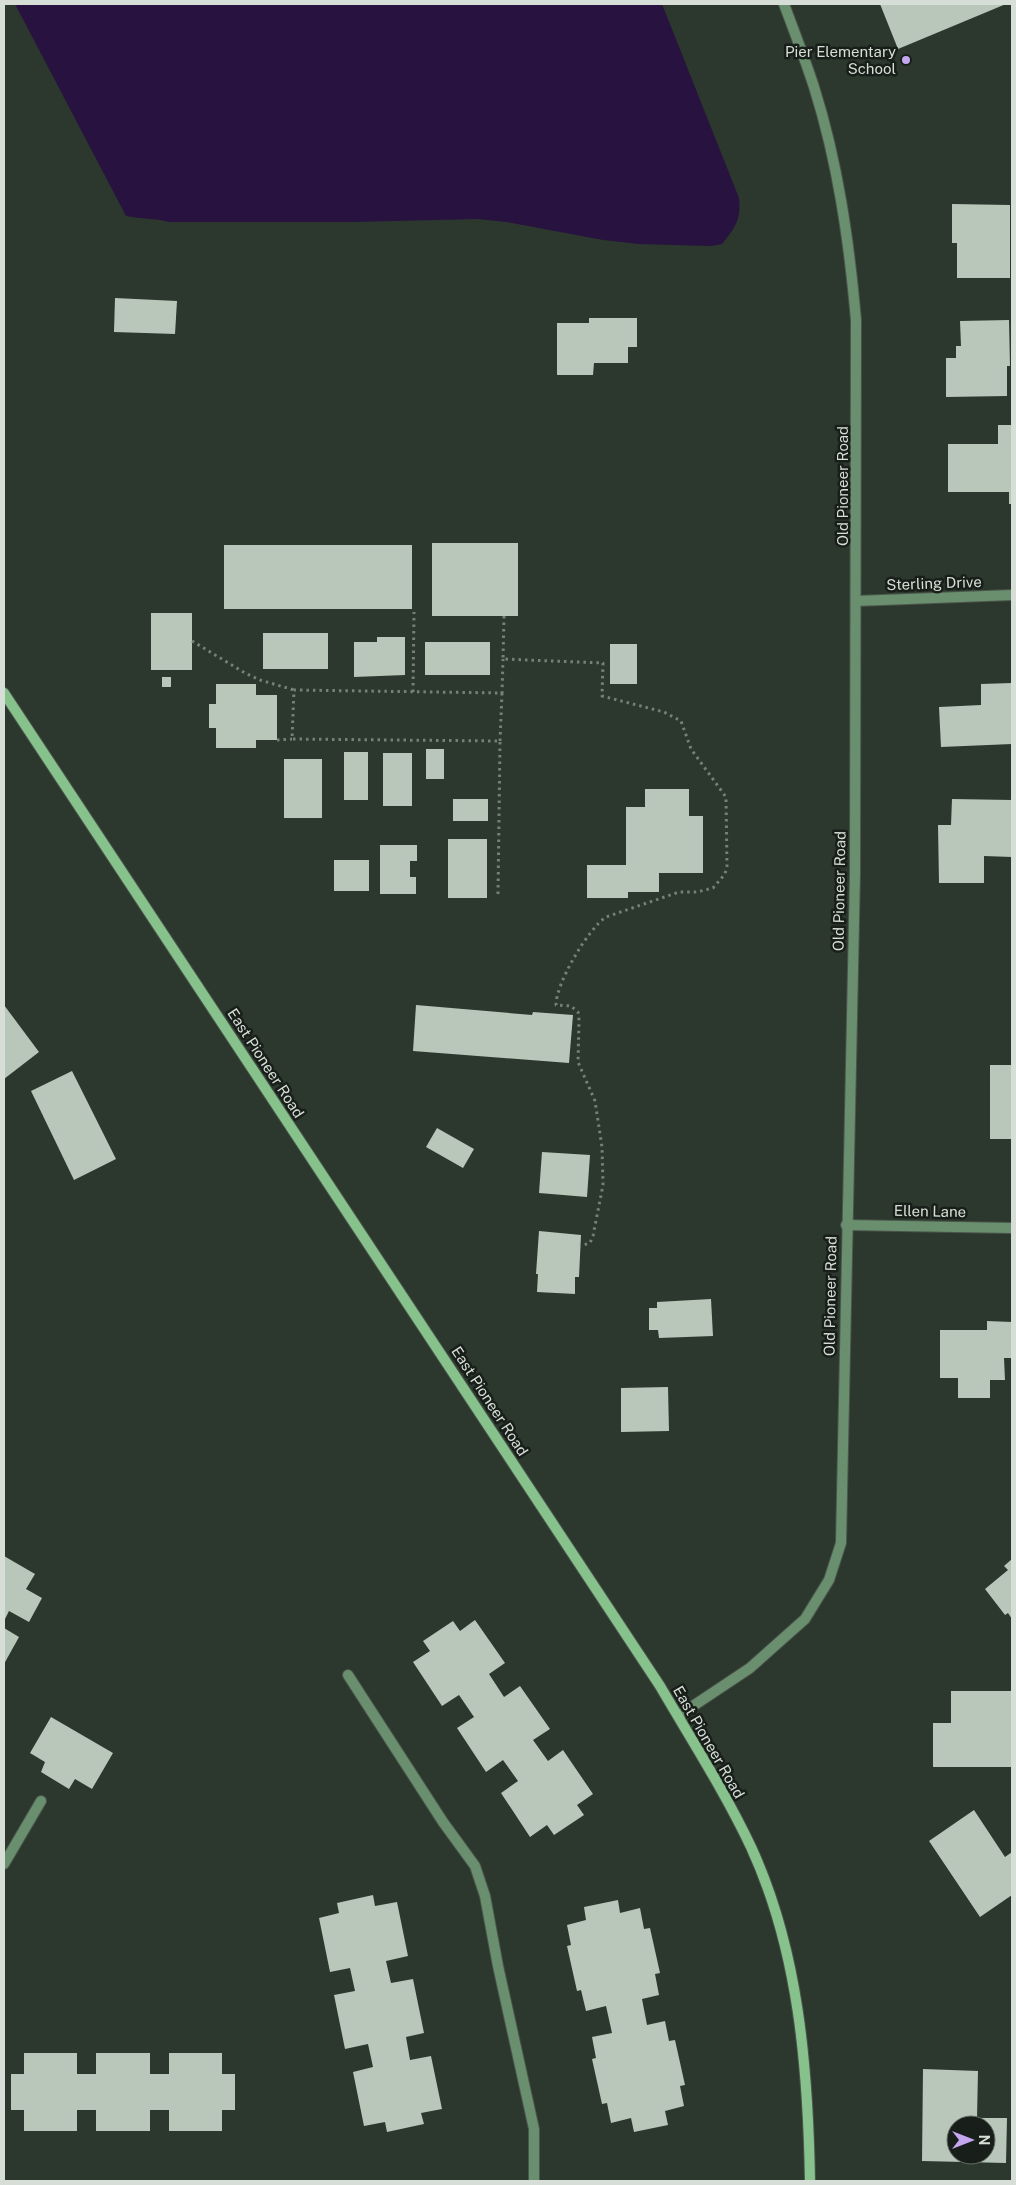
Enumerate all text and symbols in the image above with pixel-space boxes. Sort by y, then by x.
place label: Pier Elementary School [785,43,896,77]
marker: Pier Elementary School [900,54,912,66]
street label: Old Pioneer Road [834,426,851,546]
street label: Sterling Drive [886,573,982,593]
street label: Old Pioneer Road [829,831,849,951]
street label: East Pioneer Road [224,1005,308,1121]
street label: Ellen Lane [894,1202,966,1220]
street label: Old Pioneer Road [820,1236,840,1356]
street label: East Pioneer Road [448,1343,532,1459]
street label: East Pioneer Road [670,1683,748,1801]
north arrow [946,2115,996,2165]
text: N [976,2135,992,2145]

